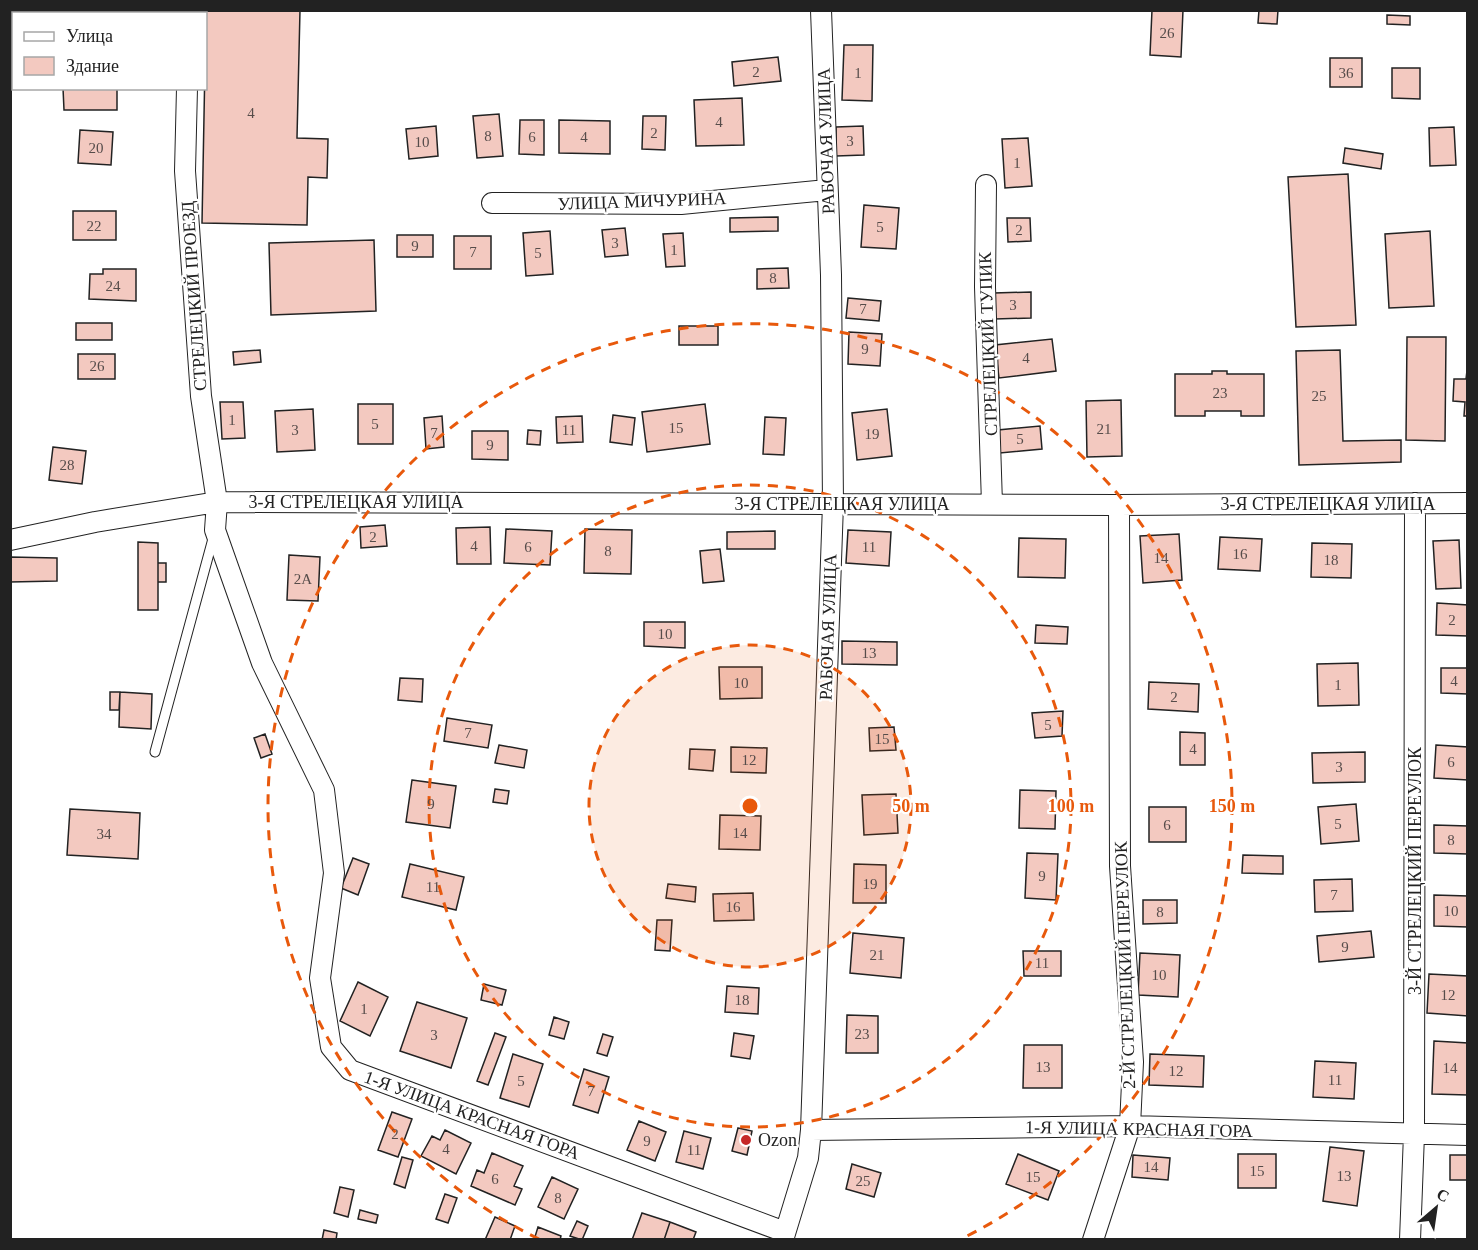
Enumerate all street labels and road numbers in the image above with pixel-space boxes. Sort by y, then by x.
street label: РАБОЧАЯ УЛИЦА [813,67,839,215]
street label: УЛИЦА МИЧУРИНА [557,188,727,214]
street label: СТРЕЛЕЦКИЙ ПРОЕЗД [177,200,211,392]
street label: СТРЕЛЕЦКИЙ ТУПИК [975,251,1001,436]
street label: 3-Я СТРЕЛЕЦКАЯ УЛИЦА [249,492,463,512]
street label: 3-Я СТРЕЛЕЦКАЯ УЛИЦА [735,494,949,514]
street label: 3-Я СТРЕЛЕЦКАЯ УЛИЦА [1221,494,1435,514]
street label: РАБОЧАЯ УЛИЦА [815,553,841,701]
street label: 3-Й СТРЕЛЕЦКИЙ ПЕРЕУЛОК [1405,746,1425,995]
street label: 2-Й СТРЕЛЕЦКИЙ ПЕРЕУЛОК [1111,840,1139,1089]
street label: 1-Я УЛИЦА КРАСНАЯ ГОРА [361,1067,583,1163]
street label: 1-Я УЛИЦА КРАСНАЯ ГОРА [1025,1117,1253,1141]

